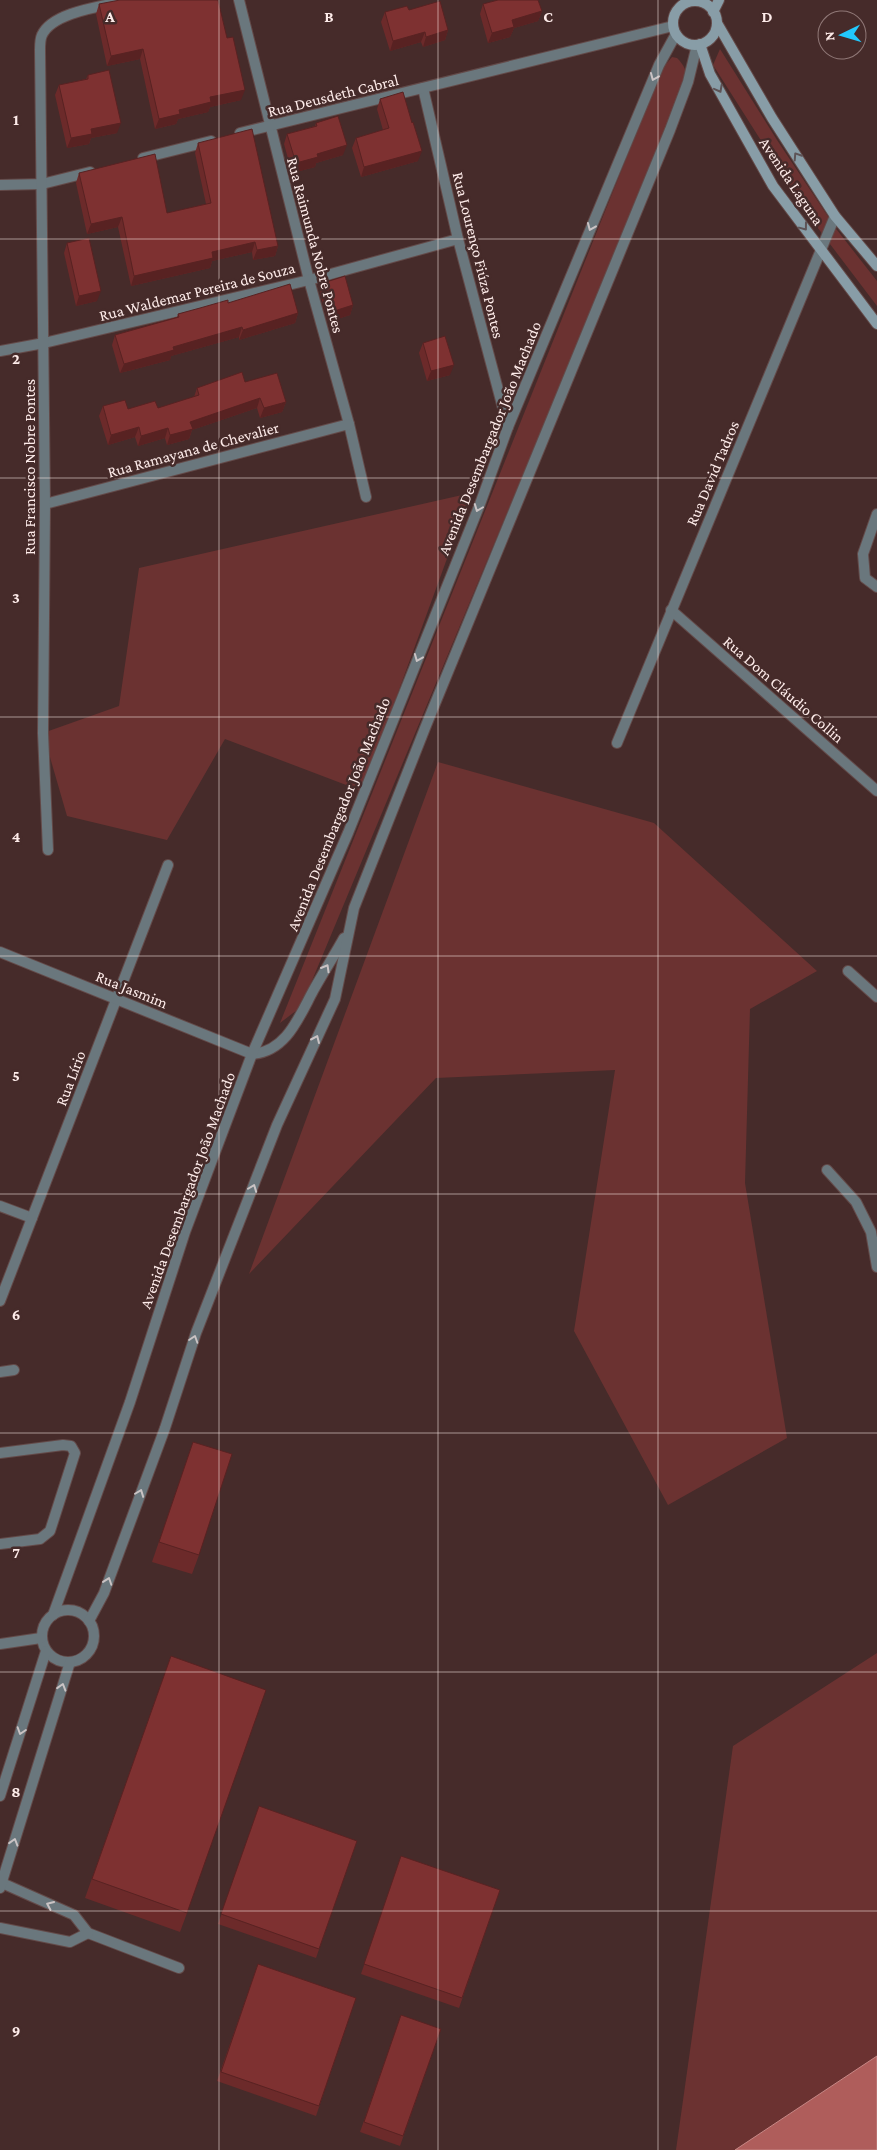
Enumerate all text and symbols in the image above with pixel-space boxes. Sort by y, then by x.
text: A [104,8,115,25]
text: B [324,8,334,25]
text: C [543,8,553,25]
text: D [761,8,773,25]
north arrow [817,10,867,60]
text: N [821,30,837,42]
street label: Rua Deusdeth Cabral [266,71,400,120]
one-way arrow [650,72,661,81]
one-way arrow [713,84,723,93]
text: 1 [13,111,19,128]
street label: Avenida Laguna [755,134,828,229]
one-way arrow [794,153,803,162]
street label: Rua Raimunda Nobre Pontes [284,155,347,335]
street label: Rua Lourenço Fiúza Pontes [449,170,507,340]
one-way arrow [798,221,807,231]
one-way arrow [587,222,598,231]
street label: Rua Waldemar Pereira de Souza [97,259,297,324]
street label: Avenida Desembargador João Machado [435,319,545,558]
text: 2 [12,350,20,367]
street label: Rua Francisco Nobre Pontes [21,379,38,555]
street label: Rua Ramayana de Chevalier [106,418,281,482]
street label: Rua David Tadros [683,418,742,528]
one-way arrow [474,503,484,511]
text: 3 [12,589,20,606]
street label: Rua Dom Cláudio Collin [720,633,848,746]
one-way arrow [413,654,423,662]
street label: Avenida Desembargador João Machado [284,695,394,934]
text: 4 [12,828,21,845]
one-way arrow [320,965,330,974]
street label: Rua Jasmim [93,967,170,1013]
one-way arrow [310,1035,321,1044]
street label: Rua Lírio [52,1048,89,1108]
text: 5 [12,1067,20,1084]
street label: Avenida Desembargador João Machado [137,1070,239,1311]
one-way arrow [246,1184,257,1193]
text: 6 [12,1306,20,1323]
one-way arrow [188,1336,198,1344]
one-way arrow [134,1489,144,1498]
text: 7 [12,1544,20,1561]
one-way arrow [103,1577,113,1585]
one-way arrow [57,1683,67,1691]
one-way arrow [16,1726,26,1734]
text: 8 [11,1783,21,1800]
one-way arrow [9,1838,19,1846]
one-way arrow [46,1900,55,1911]
text: 9 [12,2022,20,2039]

